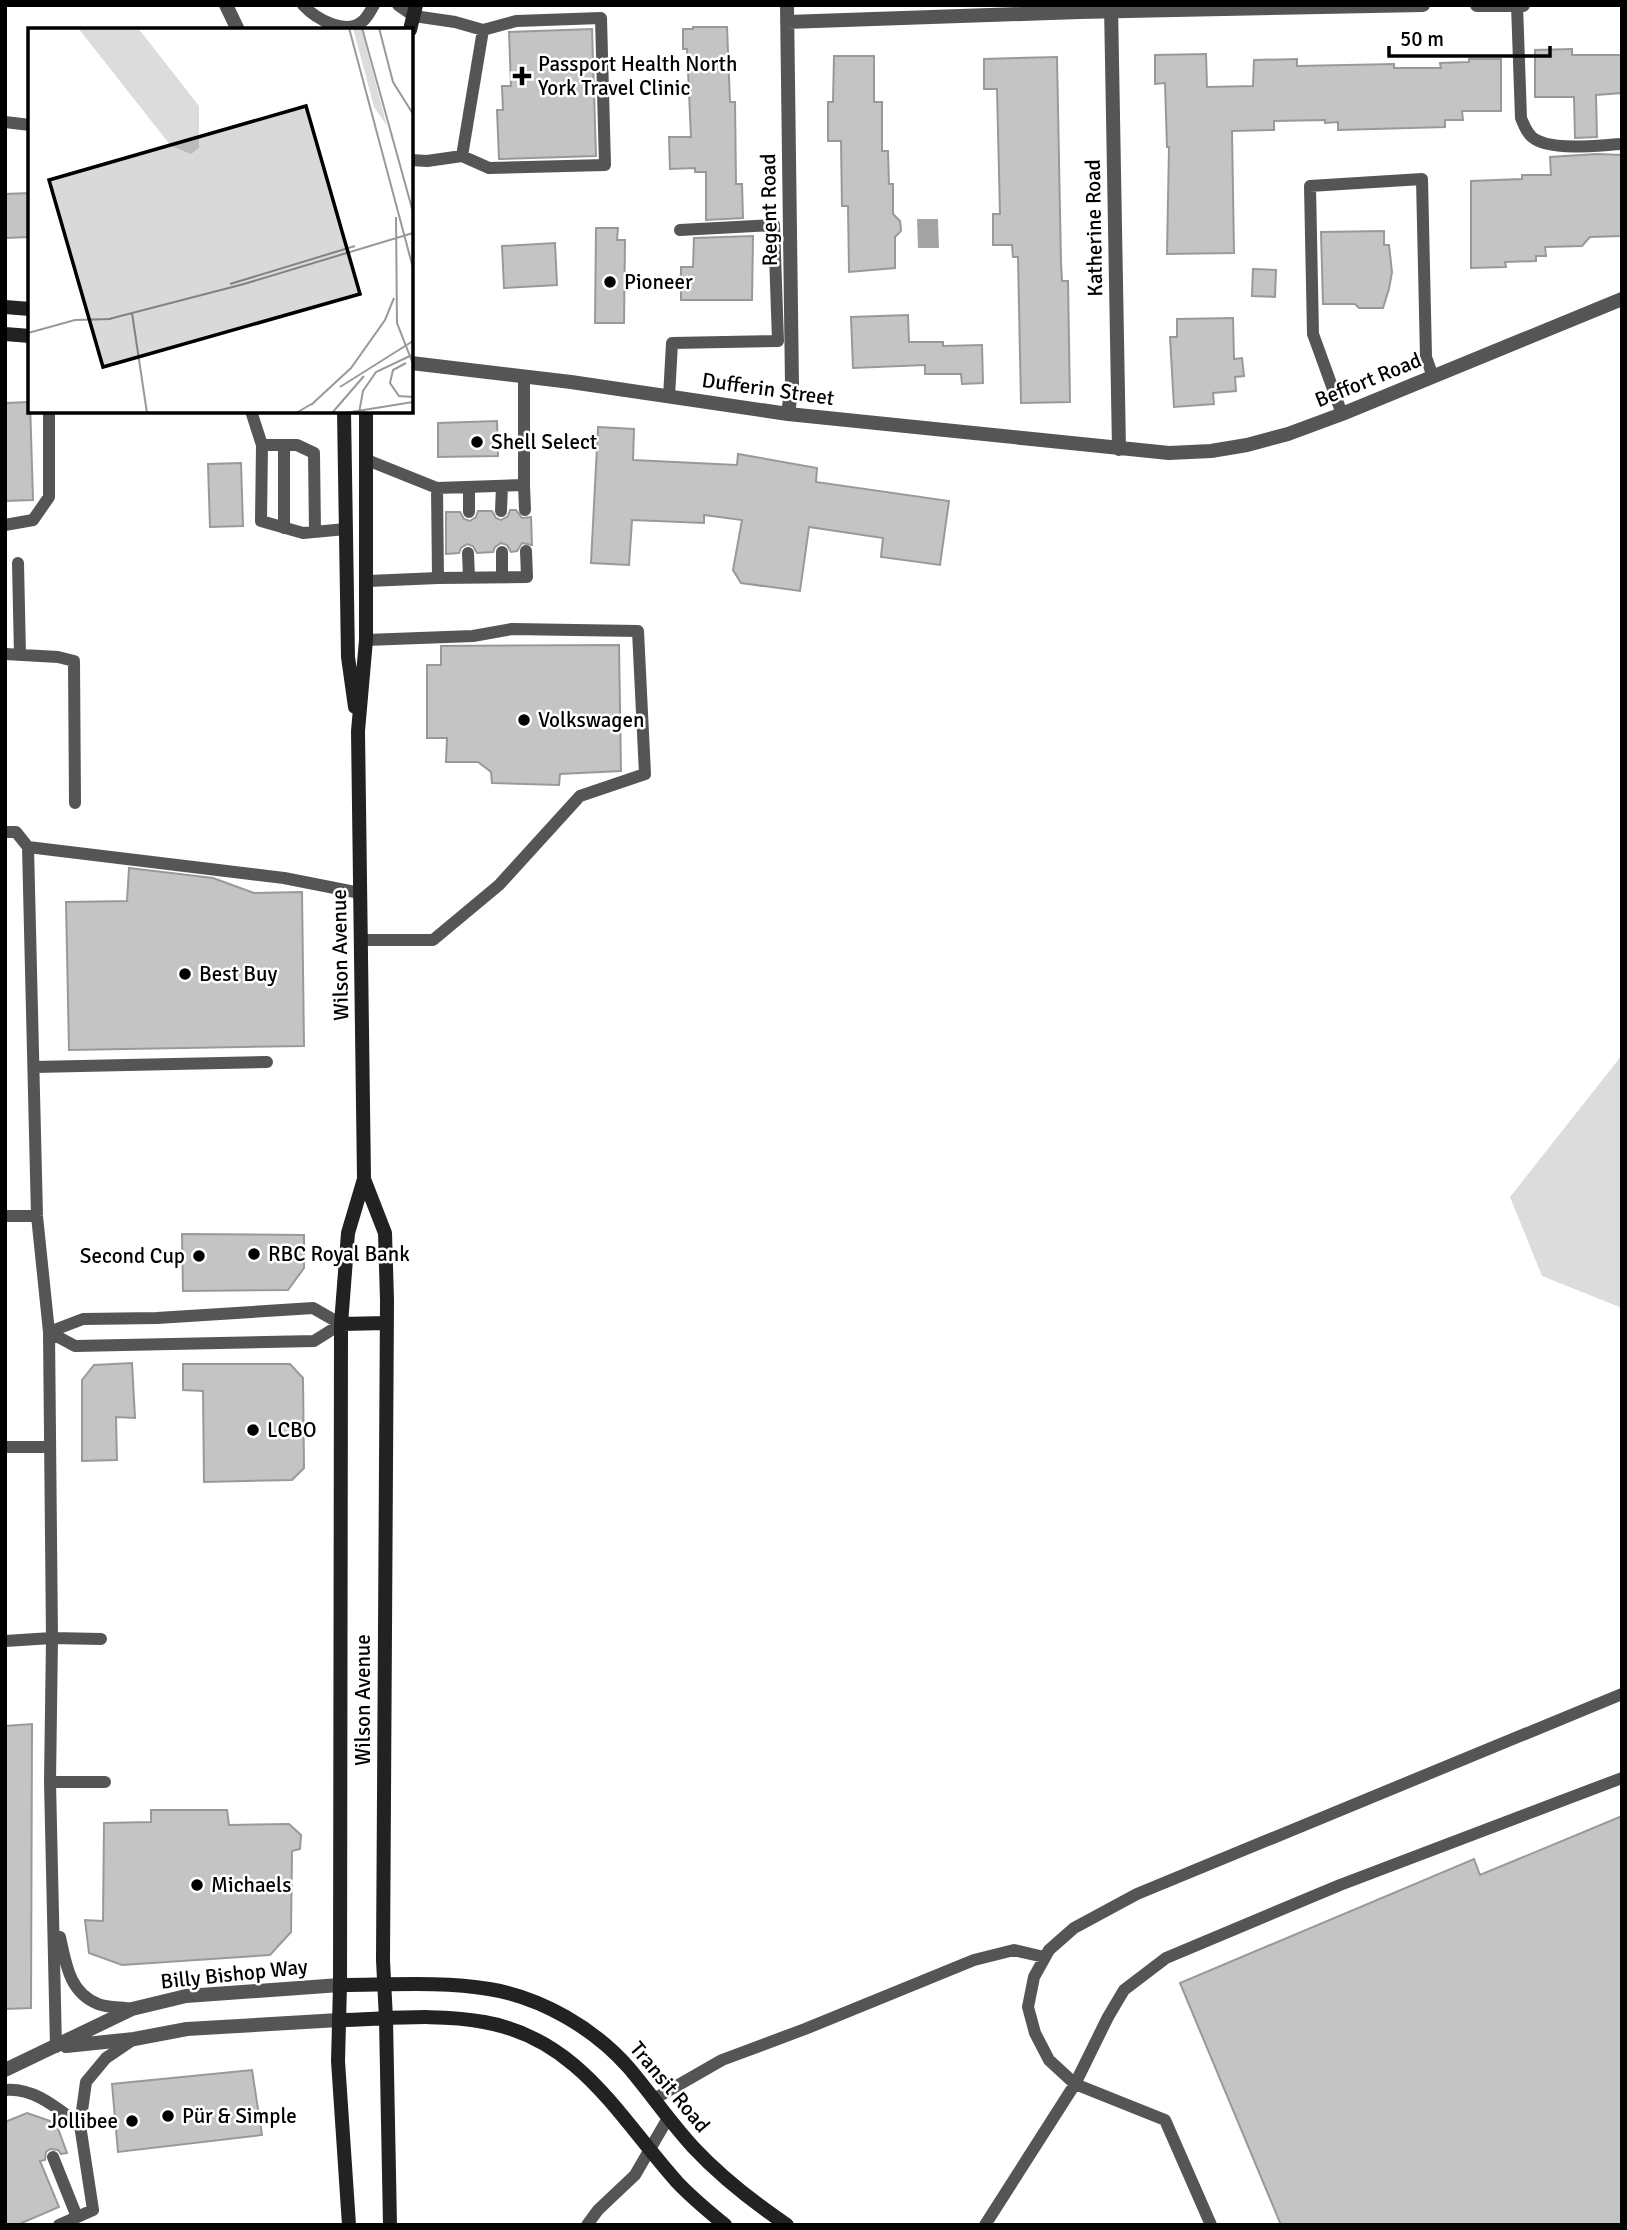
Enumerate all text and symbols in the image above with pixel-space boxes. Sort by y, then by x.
scale bar [1389,14,1550,58]
text: 50 m [1400,26,1444,52]
inset map [28,28,413,413]
place label: Passport Health North York Travel Clinic [538,51,737,101]
marker: Passport Health North York Travel Clinic [512,66,532,86]
street label: Regent Road [755,153,783,267]
street label: Katherine Road [1080,159,1108,297]
place label: Pioneer [624,269,693,295]
marker: Pioneer [602,274,618,290]
street label: Beffort Road [1311,347,1425,413]
street label: Dufferin Street [700,367,836,411]
place label: Shell Select [491,429,597,455]
marker: Shell Select [469,434,485,450]
place label: Volkswagen [538,707,644,733]
marker: Volkswagen [516,712,532,728]
street label: Wilson Avenue [326,889,354,1021]
place label: Best Buy [199,961,278,987]
marker: Best Buy [177,966,193,982]
place label: RBC Royal Bank [268,1241,410,1267]
place label: Second Cup [80,1243,185,1269]
marker: RBC Royal Bank [246,1246,262,1262]
marker: Second Cup [191,1248,207,1264]
place label: LCBO [267,1417,316,1443]
marker: LCBO [245,1422,261,1438]
street label: Wilson Avenue [350,1634,376,1766]
place label: Michaels [211,1872,291,1898]
marker: Michaels [189,1877,205,1893]
street label: Billy Bishop Way [159,1953,309,1995]
street label: Transit Road [624,2036,716,2138]
place label: Pür & Simple [182,2103,297,2129]
place label: Jollibee [48,2108,118,2134]
marker: Pür & Simple [160,2108,176,2124]
marker: Jollibee [124,2113,140,2129]

